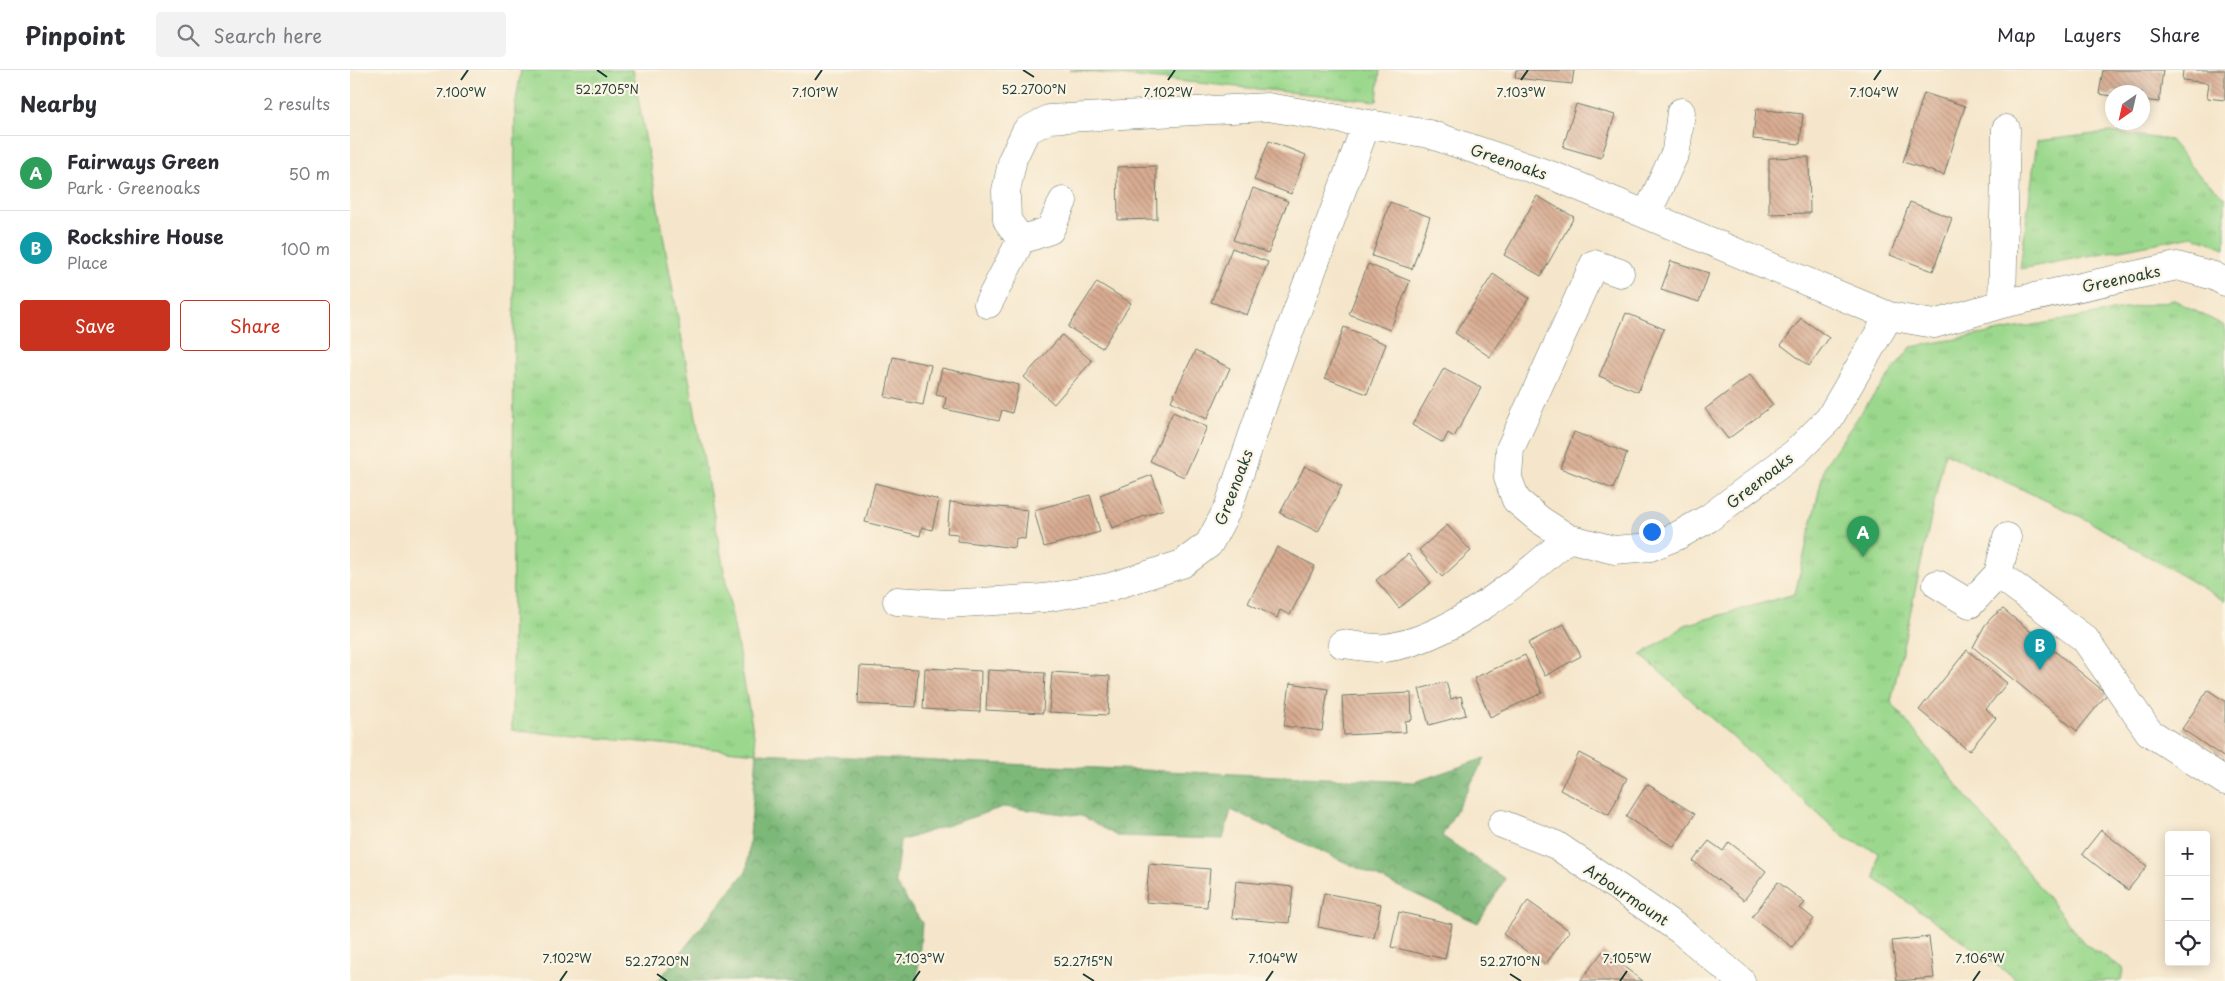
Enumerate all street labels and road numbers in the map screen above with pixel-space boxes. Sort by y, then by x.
street label: Greenoaks [1468,137,1550,185]
street label: Greenoaks [2080,258,2162,298]
street label: Greenoaks [1208,446,1258,528]
street label: Greenoaks [1721,446,1798,514]
street label: Arbourmount [1580,857,1674,931]

